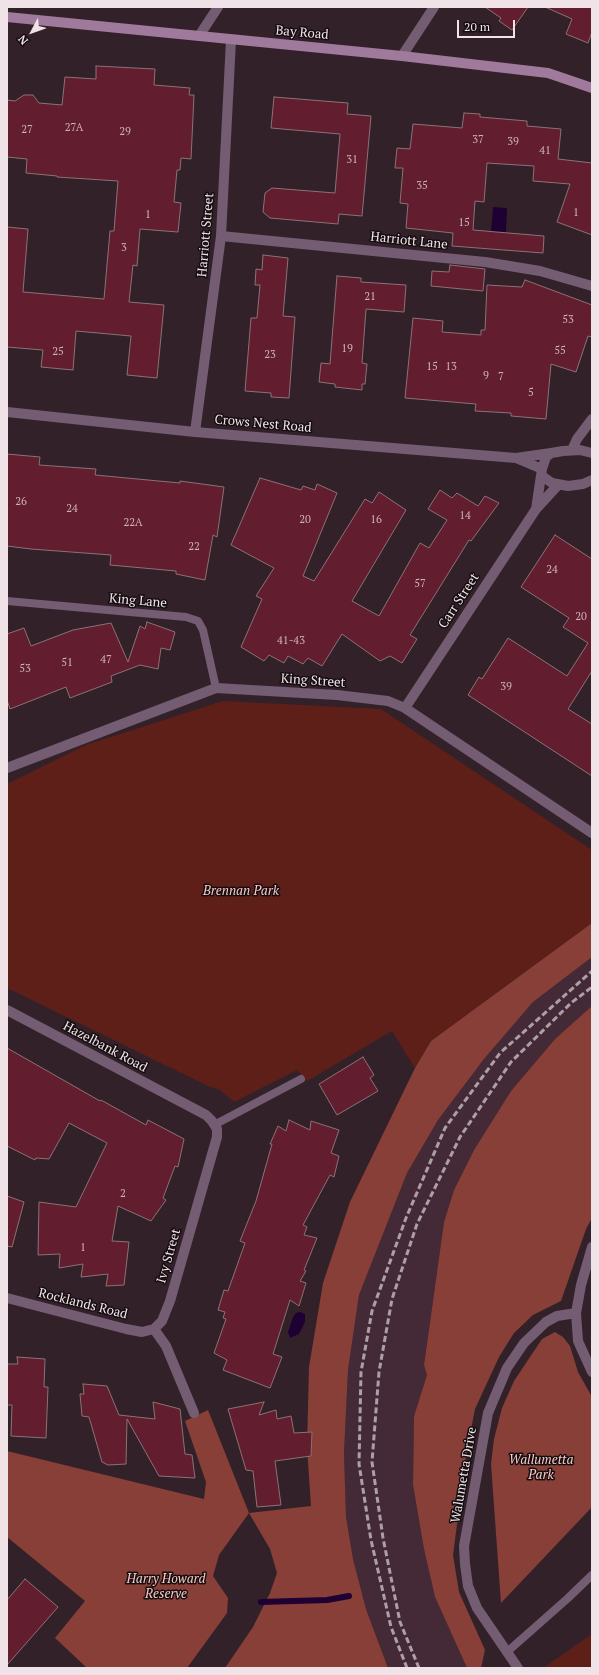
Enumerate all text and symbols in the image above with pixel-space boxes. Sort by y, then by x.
north arrow [12,12,52,52]
scale bar [459,12,517,38]
text: 20 m [464,19,490,34]
street label: Bay Road [275,23,329,43]
text: N [15,32,31,48]
house number: 27A [65,121,83,135]
house number: 27 [21,123,33,137]
house number: 29 [119,125,131,139]
house number: 37 [472,133,484,147]
house number: 39 [507,135,519,149]
house number: 41 [539,144,551,158]
house number: 31 [346,153,358,167]
house number: 35 [416,179,428,193]
street label: Harriott Street [195,192,217,278]
house number: 1 [573,206,579,220]
house number: 1 [145,208,151,222]
house number: 15 [458,216,470,230]
street label: Harriott Lane [370,229,448,253]
house number: 3 [121,241,127,255]
house number: 21 [364,290,376,304]
house number: 53 [562,313,574,327]
house number: 19 [341,342,353,356]
house number: 55 [554,344,566,358]
house number: 25 [52,345,64,359]
house number: 23 [264,348,276,362]
house number: 15 [426,360,438,374]
house number: 13 [445,360,457,374]
house number: 9 [483,369,489,383]
house number: 7 [498,370,504,384]
house number: 5 [528,386,534,400]
street label: Crows Nest Road [214,412,312,436]
house number: 26 [15,495,27,509]
house number: 24 [66,502,78,516]
house number: 14 [459,509,471,523]
house number: 20 [299,513,311,527]
house number: 16 [370,513,382,527]
house number: 22A [123,516,143,530]
house number: 22 [188,540,200,554]
house number: 24 [546,563,558,577]
street label: Carr Street [435,570,483,632]
house number: 57 [414,577,426,591]
street label: King Lane [108,591,168,611]
house number: 20 [575,610,587,624]
house number: 41-43 [277,634,305,648]
house number: 47 [100,653,112,667]
house number: 51 [61,656,73,670]
house number: 53 [19,662,31,676]
street label: King Street [280,671,346,691]
house number: 39 [500,680,512,694]
park label: Brennan Park [203,883,279,899]
street label: Hazelbank Road [60,1018,150,1076]
house number: 2 [120,1187,126,1201]
street label: Ivy Street [154,1227,184,1285]
house number: 1 [80,1241,86,1255]
street label: Rocklands Road [37,1285,129,1323]
street label: Walumetta Drive [448,1426,480,1524]
park label: Wallumetta Park [509,1452,573,1483]
park label: Harry Howard Reserve [126,1571,206,1602]

